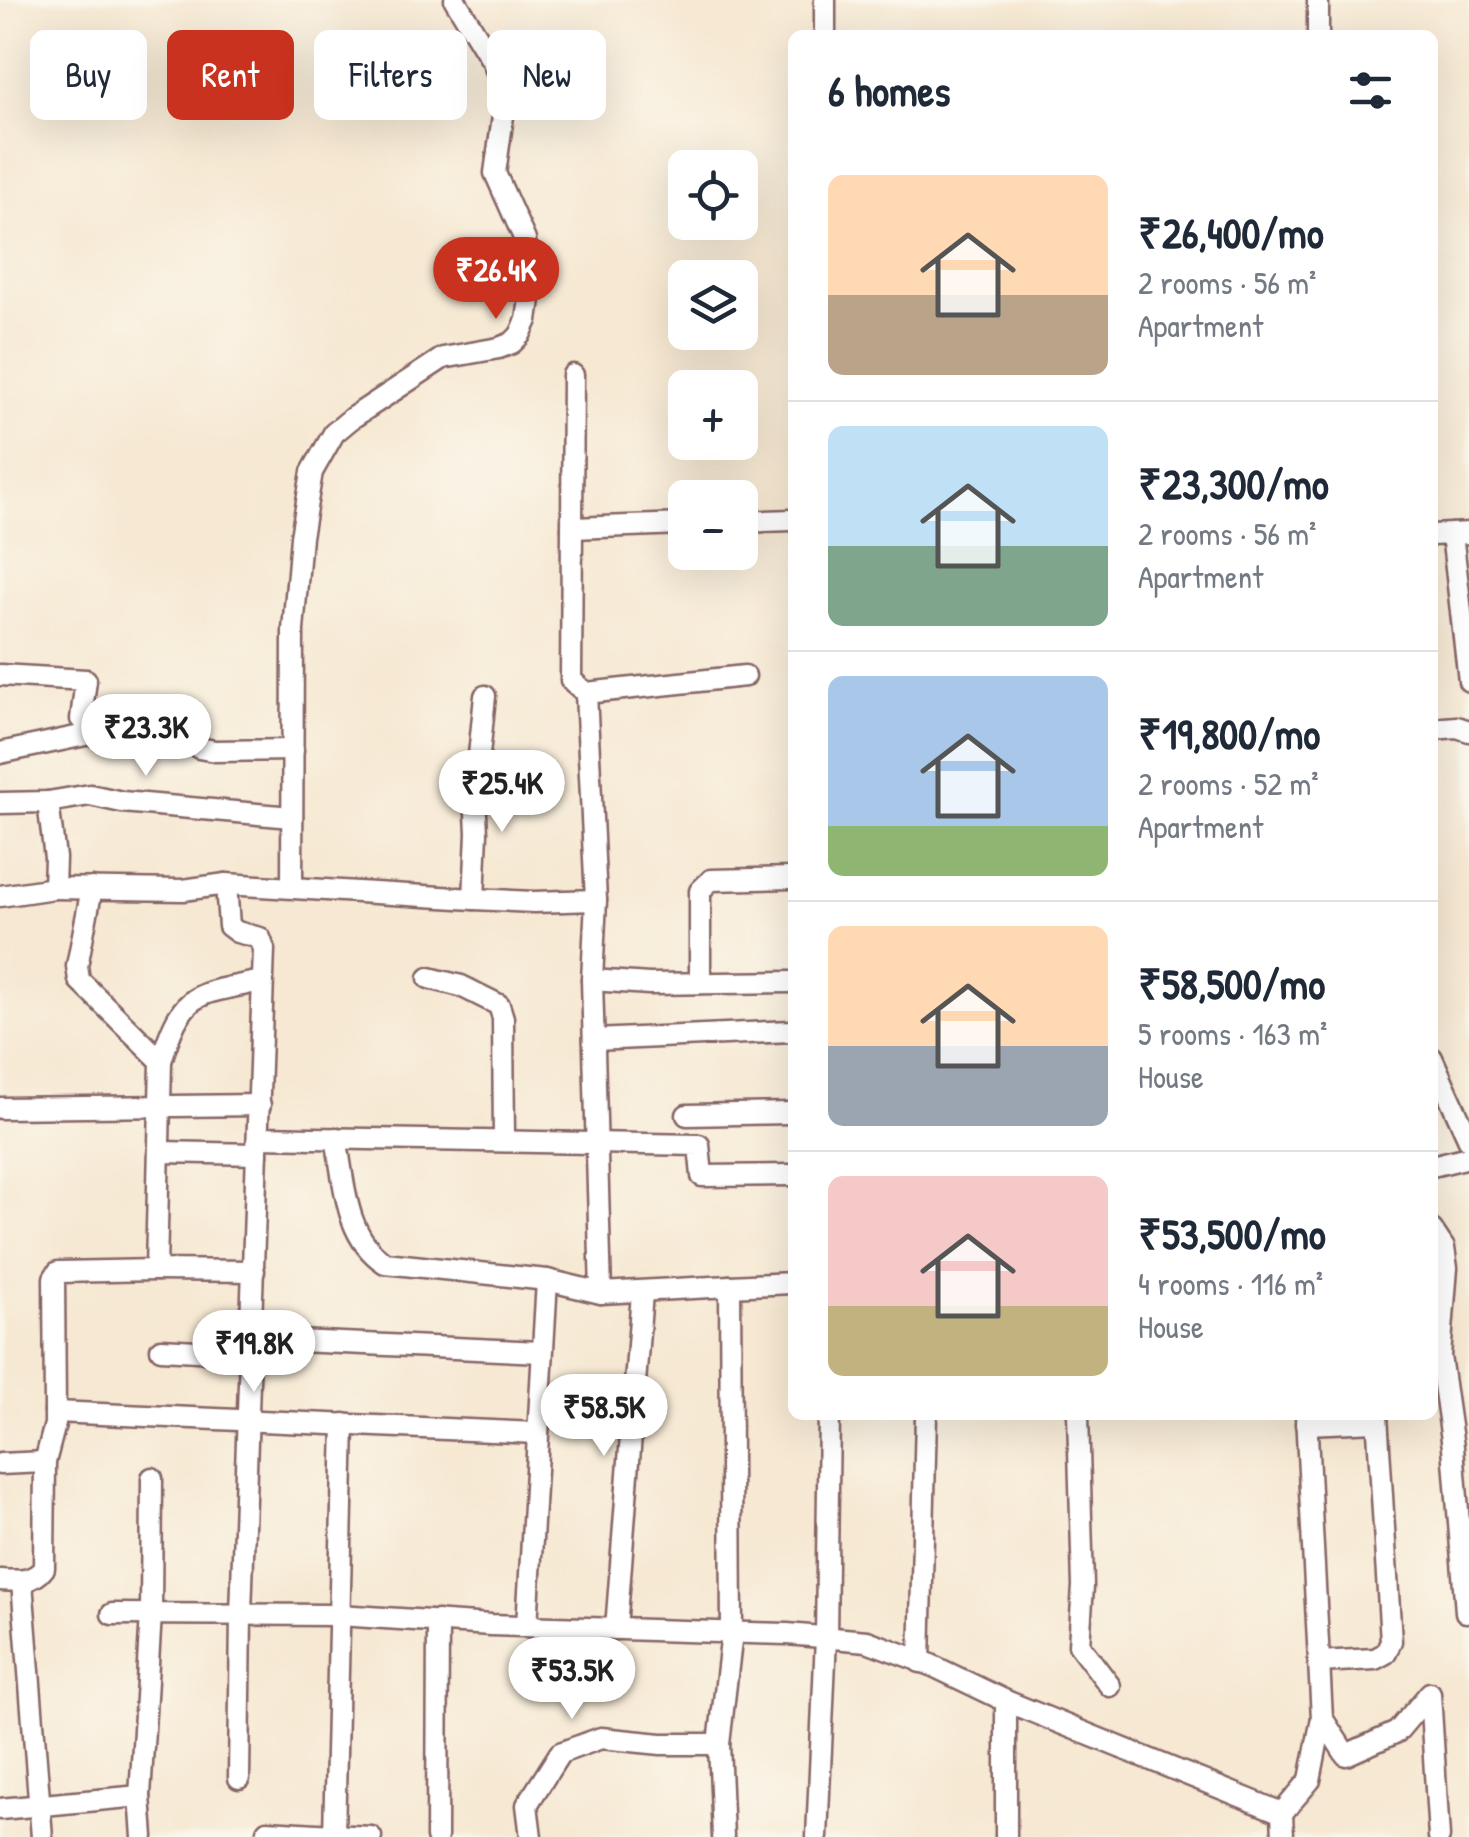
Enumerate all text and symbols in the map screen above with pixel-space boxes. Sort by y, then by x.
chip: Buy [30,30,147,120]
chip: Rent [167,30,294,120]
chip: Filters [314,30,467,120]
chip: New [487,30,606,120]
text: 6 homes [828,62,950,119]
icon: filters [1343,63,1398,118]
map controls [668,150,758,570]
button: locate [668,150,758,240]
text: ₹26,400/mo [1138,204,1324,261]
icon: home [908,215,1028,335]
pin: ₹26.4K [415,237,577,322]
text: ₹26.4K [455,248,537,291]
button: layers [668,260,758,350]
text: 2 rooms · 56 m² [1138,261,1316,304]
text: Apartment [1138,304,1263,347]
button: + [668,370,758,460]
text: ₹23,300/mo [1138,455,1329,512]
icon: home [908,466,1028,586]
button: − [668,480,758,570]
text: 2 rooms · 56 m² [1138,512,1316,555]
text: Apartment [1138,555,1263,598]
pin: ₹23.3K [65,694,227,779]
text: ₹23.3K [103,705,189,748]
text: ₹19,800/mo [1138,705,1320,762]
icon: home [908,716,1028,836]
pin: ₹25.4K [421,750,583,835]
text: ₹25.4K [461,761,543,804]
text: 2 rooms · 52 m² [1138,762,1319,805]
text: Apartment [1138,805,1263,848]
text: ₹58,500/mo [1138,955,1325,1012]
icon: home [908,966,1028,1086]
text: 5 rooms · 163 m² [1138,1012,1327,1055]
text: House [1138,1055,1204,1098]
text: ₹53,500/mo [1138,1205,1326,1262]
icon: home [908,1216,1028,1336]
text: 4 rooms · 116 m² [1138,1262,1323,1305]
text: House [1138,1305,1204,1348]
pin: ₹19.8K [173,1310,335,1395]
text: ₹19.8K [214,1321,294,1364]
pin: ₹58.5K [523,1374,685,1459]
text: ₹58.5K [563,1385,645,1428]
pin: ₹53.5K [491,1637,653,1722]
text: ₹53.5K [530,1648,614,1691]

